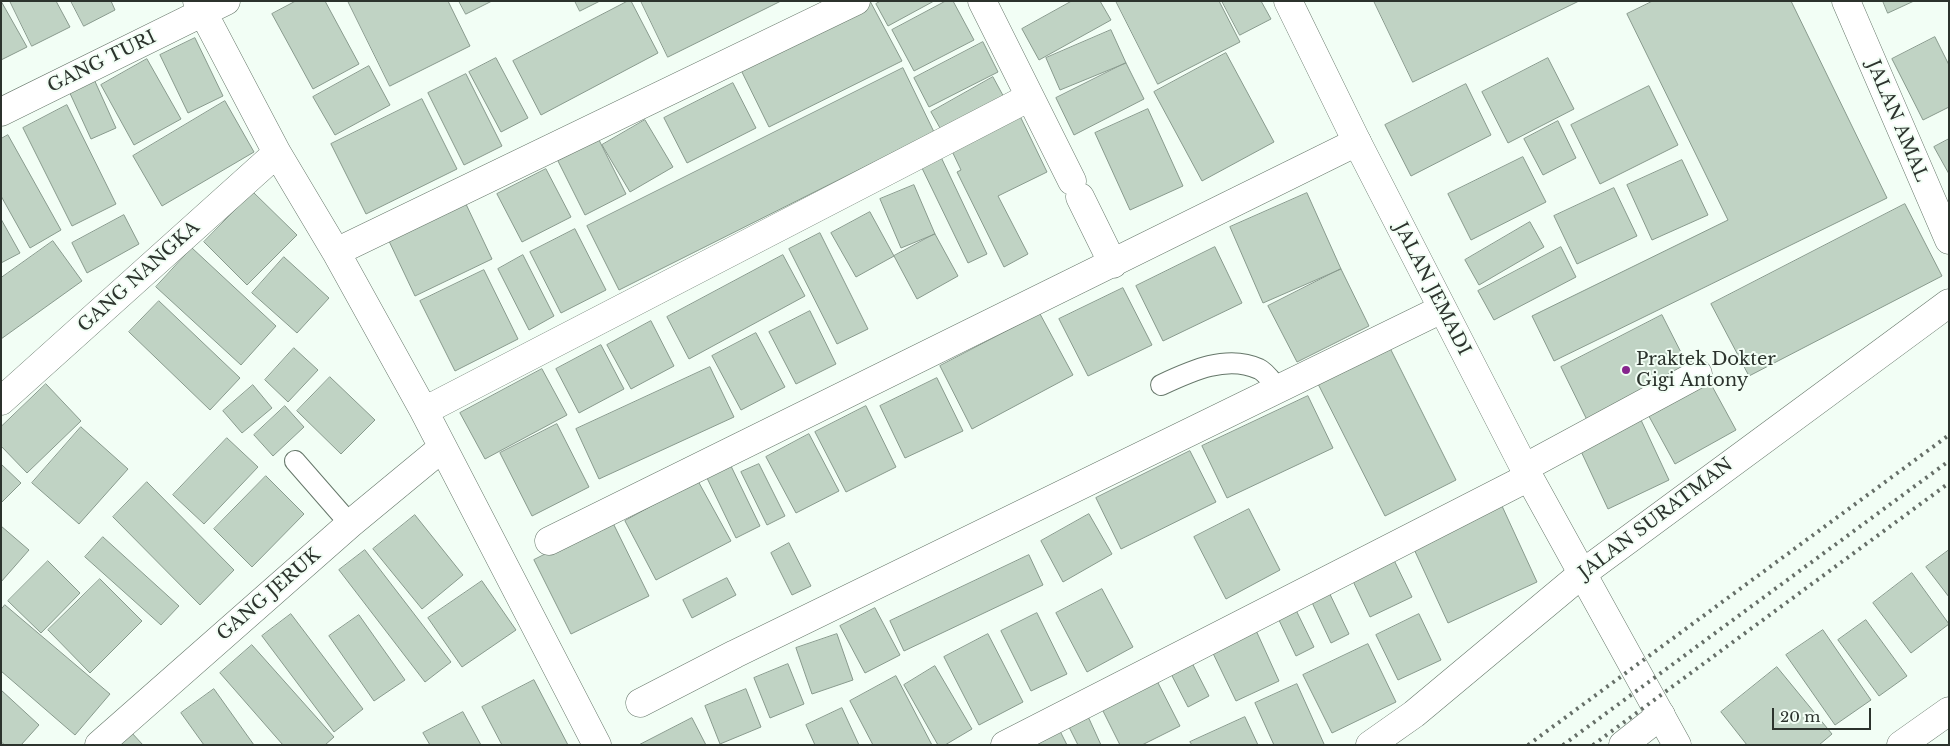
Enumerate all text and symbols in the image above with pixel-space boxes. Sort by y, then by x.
street label: GANG TURI [44,26,160,98]
street label: JALAN AMAL [1862,57,1932,185]
street label: GANG NANGKA [74,217,204,337]
street label: JALAN JEMADI [1389,219,1475,359]
place label: Praktek Dokter Gigi Antony [1636,349,1776,392]
marker: Praktek Dokter Gigi Antony [1620,364,1632,376]
street label: JALAN SURATMAN [1575,454,1737,584]
street label: GANG JERUK [213,544,325,646]
scale bar [1775,698,1874,730]
text: 20 m [1780,707,1820,726]

